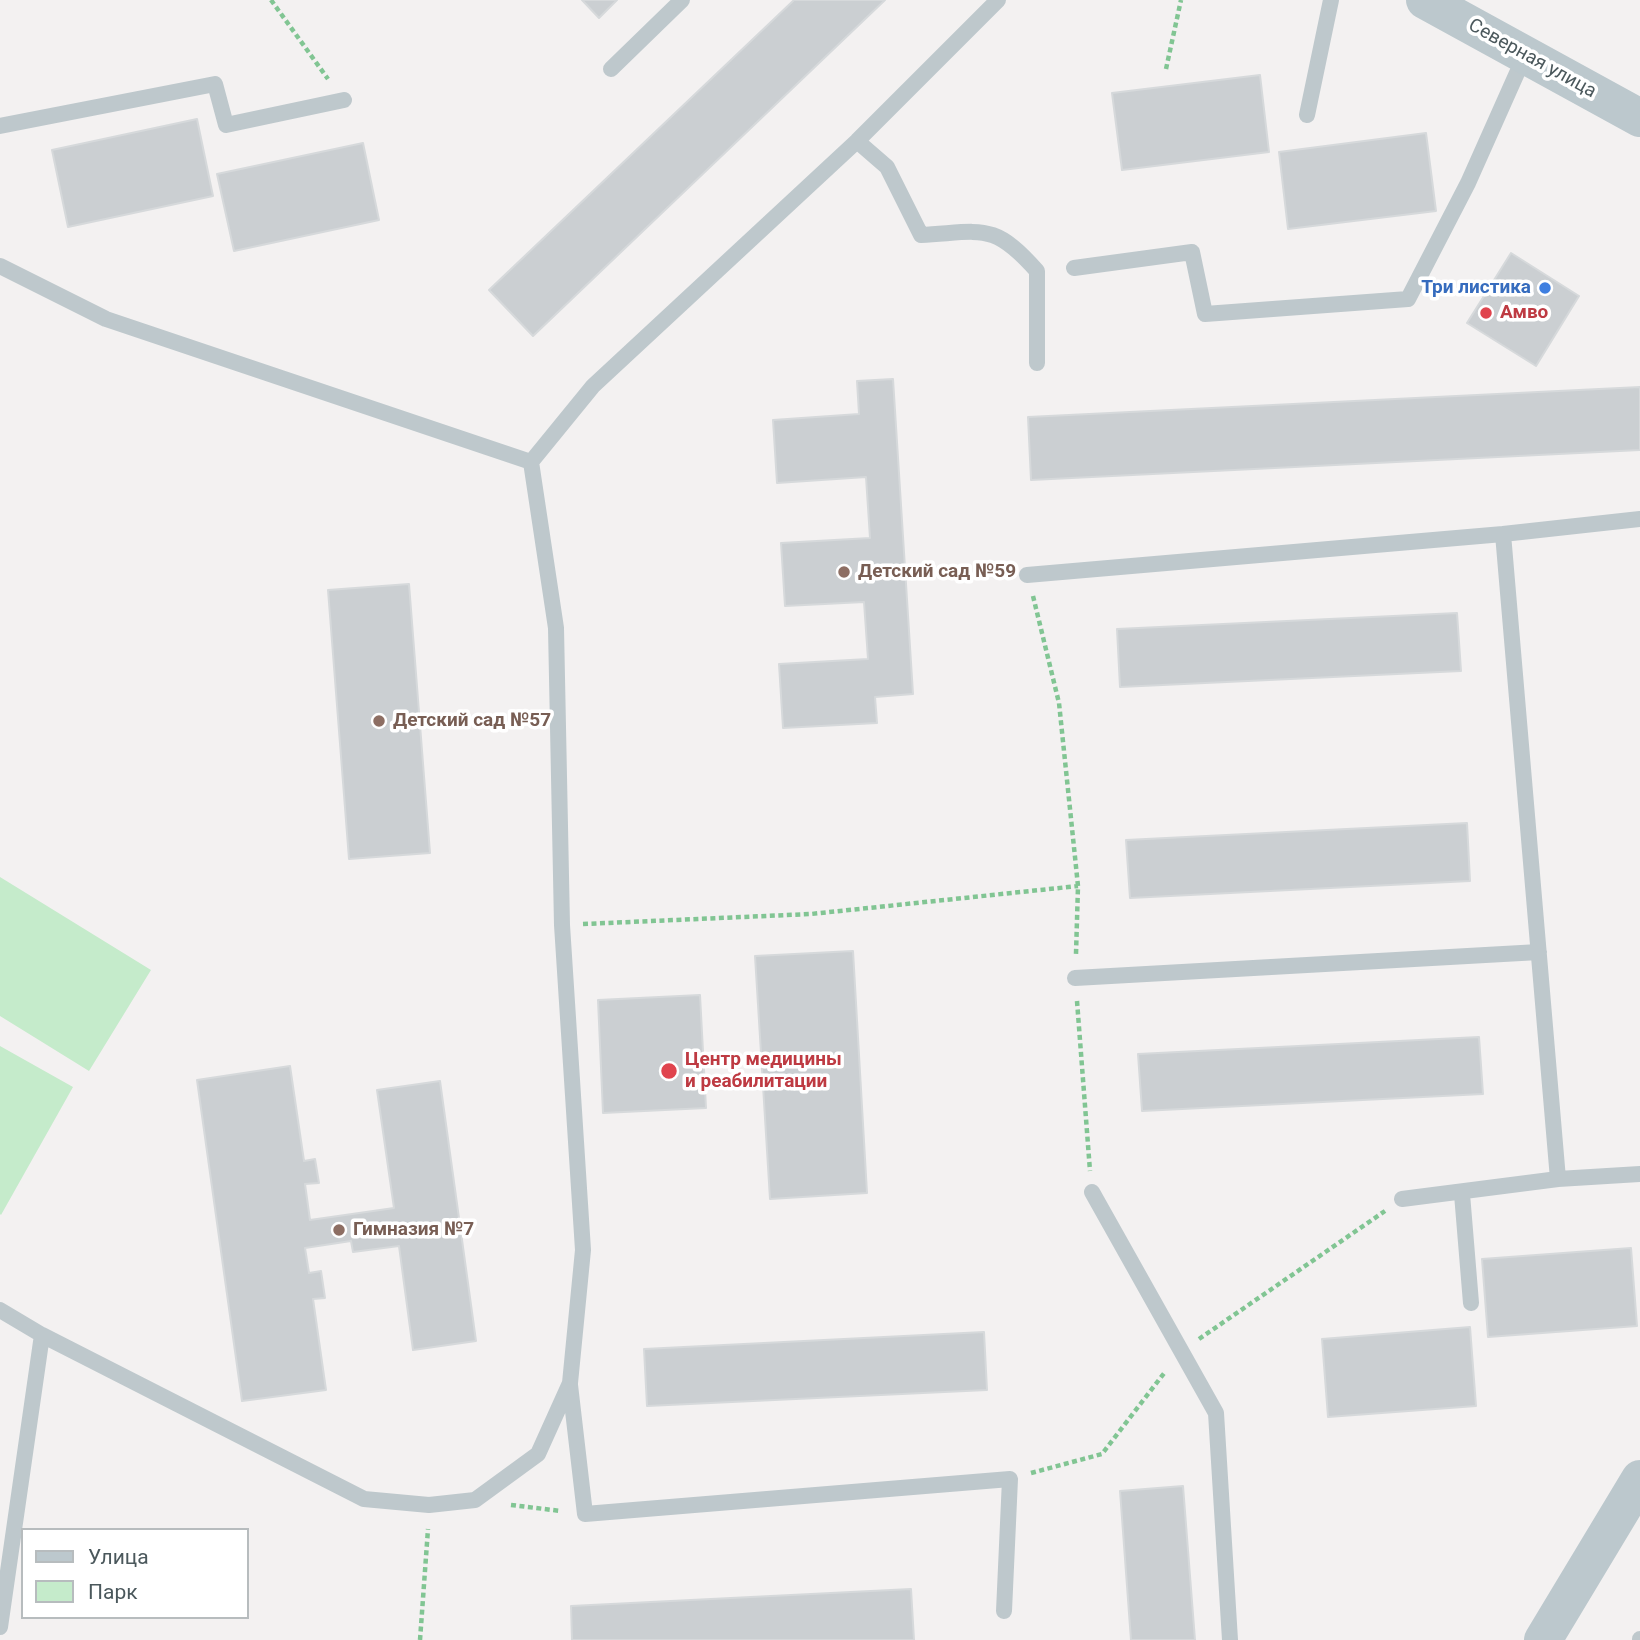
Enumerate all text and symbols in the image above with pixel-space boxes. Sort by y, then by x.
street label: Северная улица [1464,14,1600,104]
place label: Три листика [1421,277,1531,299]
marker: Три листика [1537,280,1553,296]
place label: Амво [1500,302,1548,324]
marker: Амво [1478,305,1494,321]
place label: Детский сад №59 [858,561,1016,583]
marker: Детский сад №59 [836,564,852,580]
place label: Детский сад №57 [393,710,551,732]
marker: Детский сад №57 [371,713,387,729]
place label: Центр медицины и реабилитации [685,1049,842,1093]
marker: Центр медицины и реабилитации [659,1061,679,1081]
place label: Гимназия №7 [353,1219,474,1241]
marker: Гимназия №7 [331,1222,347,1238]
legend [21,1528,248,1619]
text: Улица [88,1545,149,1569]
text: Парк [88,1580,138,1604]

